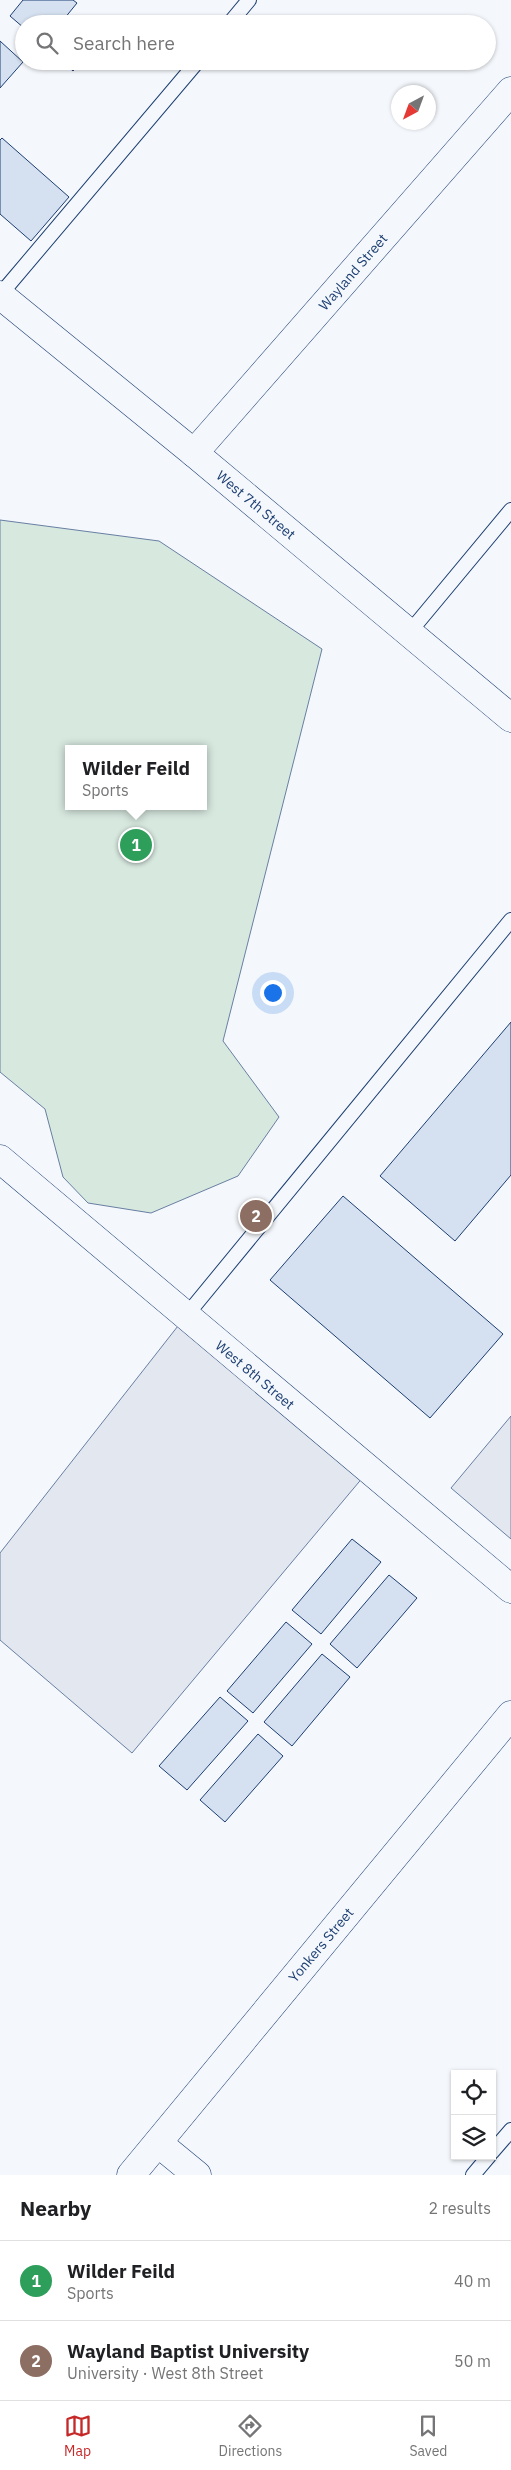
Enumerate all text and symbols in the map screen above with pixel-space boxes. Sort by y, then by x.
search box [15,15,496,70]
icon: search [33,29,61,57]
text: Search here [73,31,175,55]
north arrow [391,85,436,130]
street label: Wayland Street [315,230,391,314]
street label: West 7th Street [213,467,299,543]
popup [65,745,207,810]
text: Wilder Feild [82,756,190,780]
text: Sports [82,780,129,800]
pin: 1 [120,826,152,864]
your location [260,980,286,1006]
pin: 2 [240,1197,272,1235]
street label: West 8th Street [212,1337,298,1413]
street label: Yonkers Street [285,1904,357,1986]
map controls [451,2070,496,2160]
button: locate [451,2070,496,2115]
button: layers [451,2115,496,2160]
text: Nearby [20,2194,91,2222]
text: 2 results [428,2198,491,2218]
text: Wilder Feild [67,2259,175,2283]
text: 1 [31,2271,41,2291]
text: 40 m [454,2271,491,2291]
text: Sports [67,2283,114,2303]
text: Wayland Baptist University [67,2339,309,2363]
text: 2 [31,2351,41,2371]
text: 50 m [454,2351,491,2371]
text: University · West 8th Street [67,2363,263,2383]
tab: Map [64,2412,92,2460]
tab: Directions [219,2412,282,2460]
tab: Saved [409,2412,447,2460]

